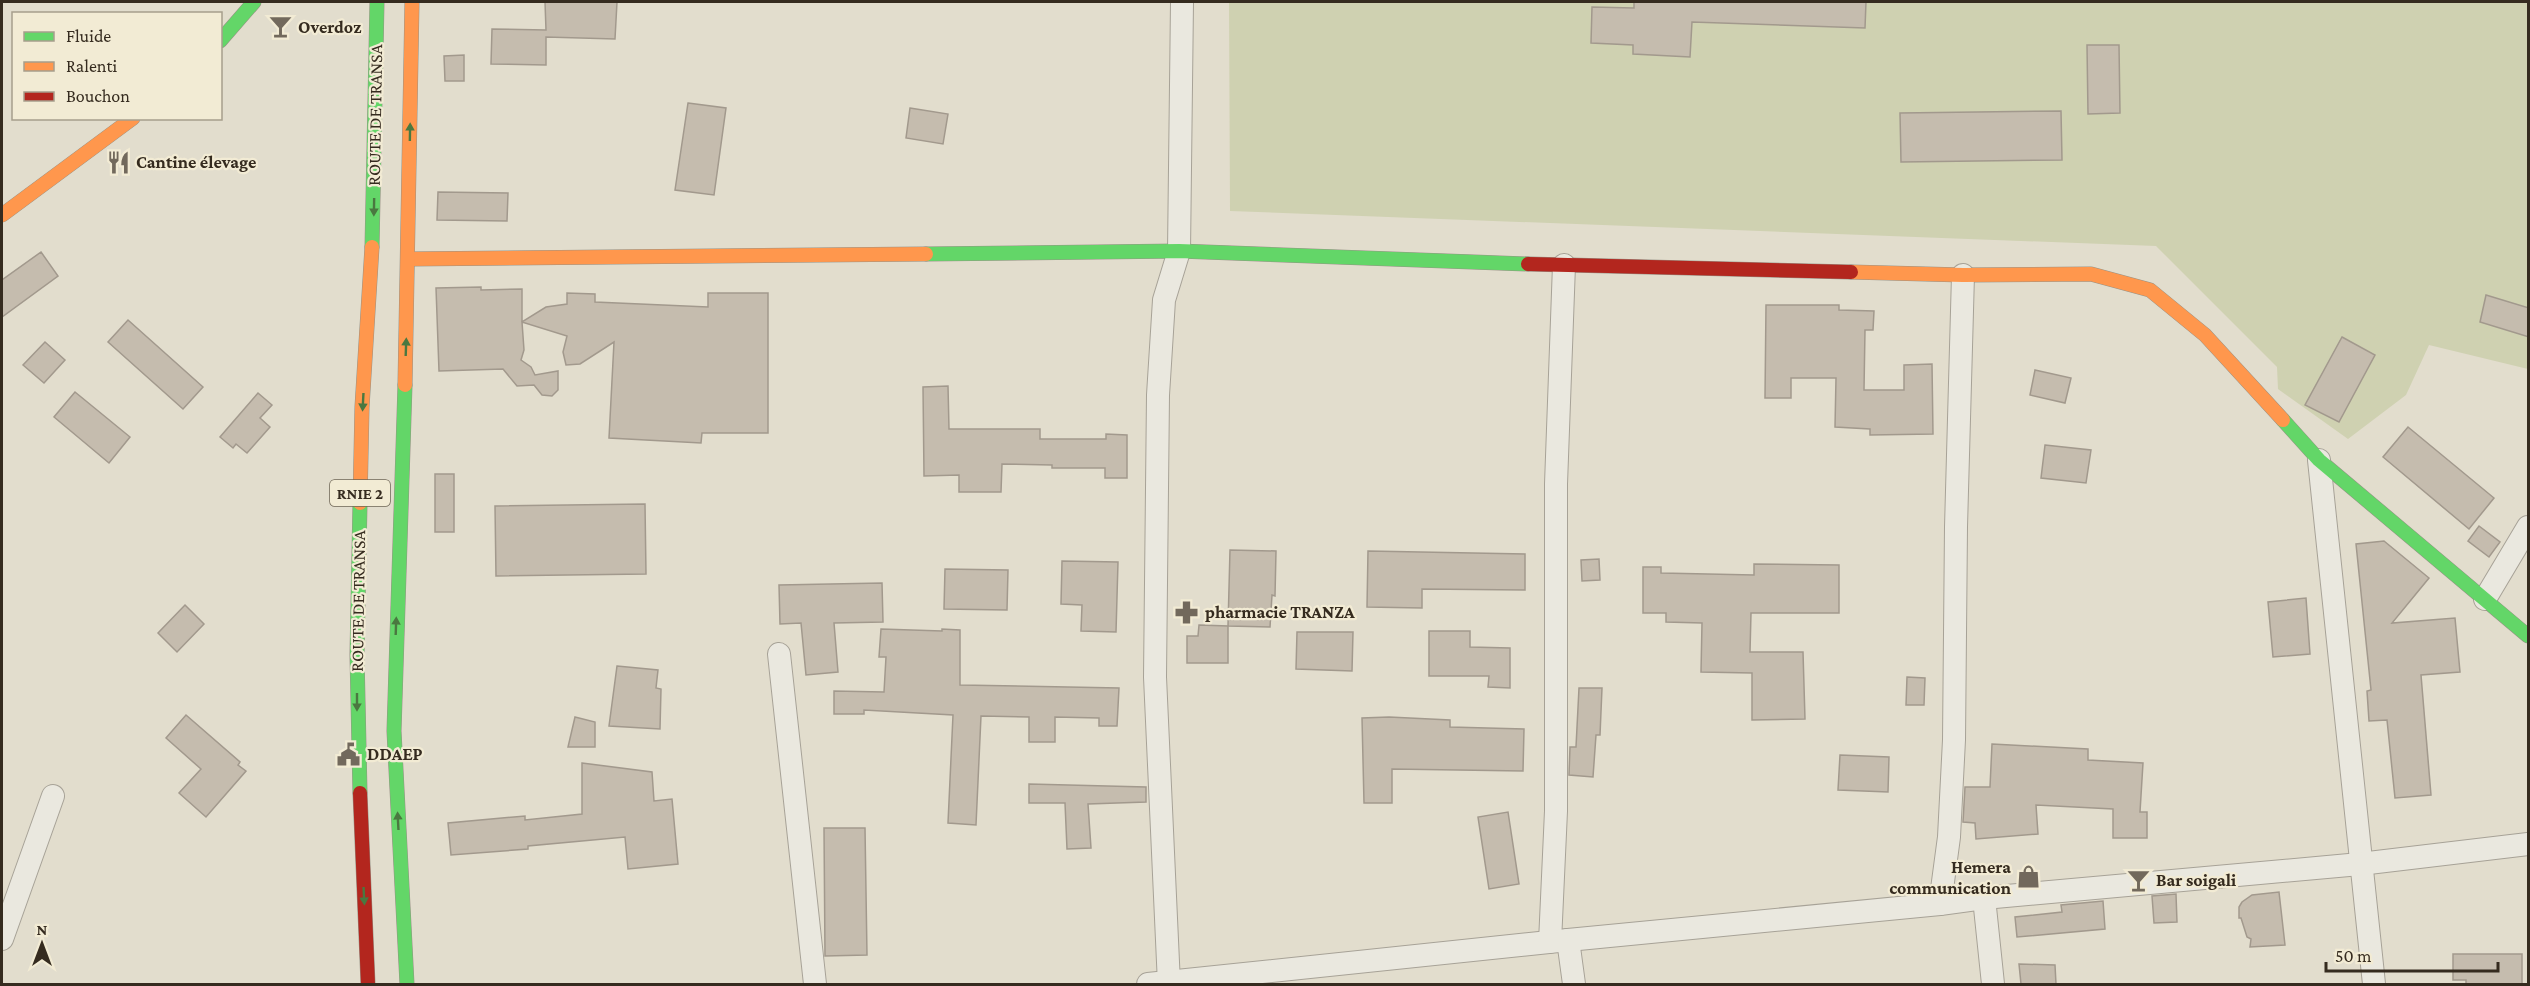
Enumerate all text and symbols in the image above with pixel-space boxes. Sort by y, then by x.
legend [12,12,222,120]
bar icon: Overdoz [267,14,293,40]
place label: Overdoz [298,17,361,37]
text: Fluide [66,26,111,46]
street label: ROUTE DE TRANSA [364,43,386,186]
text: Ralenti [66,56,117,76]
text: Bouchon [66,86,130,106]
one-way arrow [405,122,415,141]
restaurant icon: Cantine élevage [105,149,131,175]
place label: Cantine élevage [136,152,256,172]
one-way arrow [369,197,379,216]
one-way arrow [401,338,410,357]
one-way arrow [358,392,367,411]
road number: RNIE 2 [330,480,390,506]
street label: ROUTE DE TRANSA [347,529,369,672]
pharmacy icon: pharmacie TRANZA [1174,599,1200,625]
place label: pharmacie TRANZA [1205,602,1355,622]
one-way arrow [391,617,400,636]
one-way arrow [352,692,362,711]
public building icon: DDAEP [336,741,362,767]
place label: DDAEP [367,744,423,764]
one-way arrow [394,812,403,831]
place label: Hemera communication [1889,857,2012,898]
shop icon: Hemera communication [2016,864,2042,890]
bar icon: Bar soigali [2125,867,2151,893]
place label: Bar soigali [2156,870,2237,890]
one-way arrow [359,887,368,906]
north arrow [12,914,72,974]
text: N [37,921,48,938]
scale bar [2326,935,2498,973]
text: 50 m [2335,946,2372,966]

